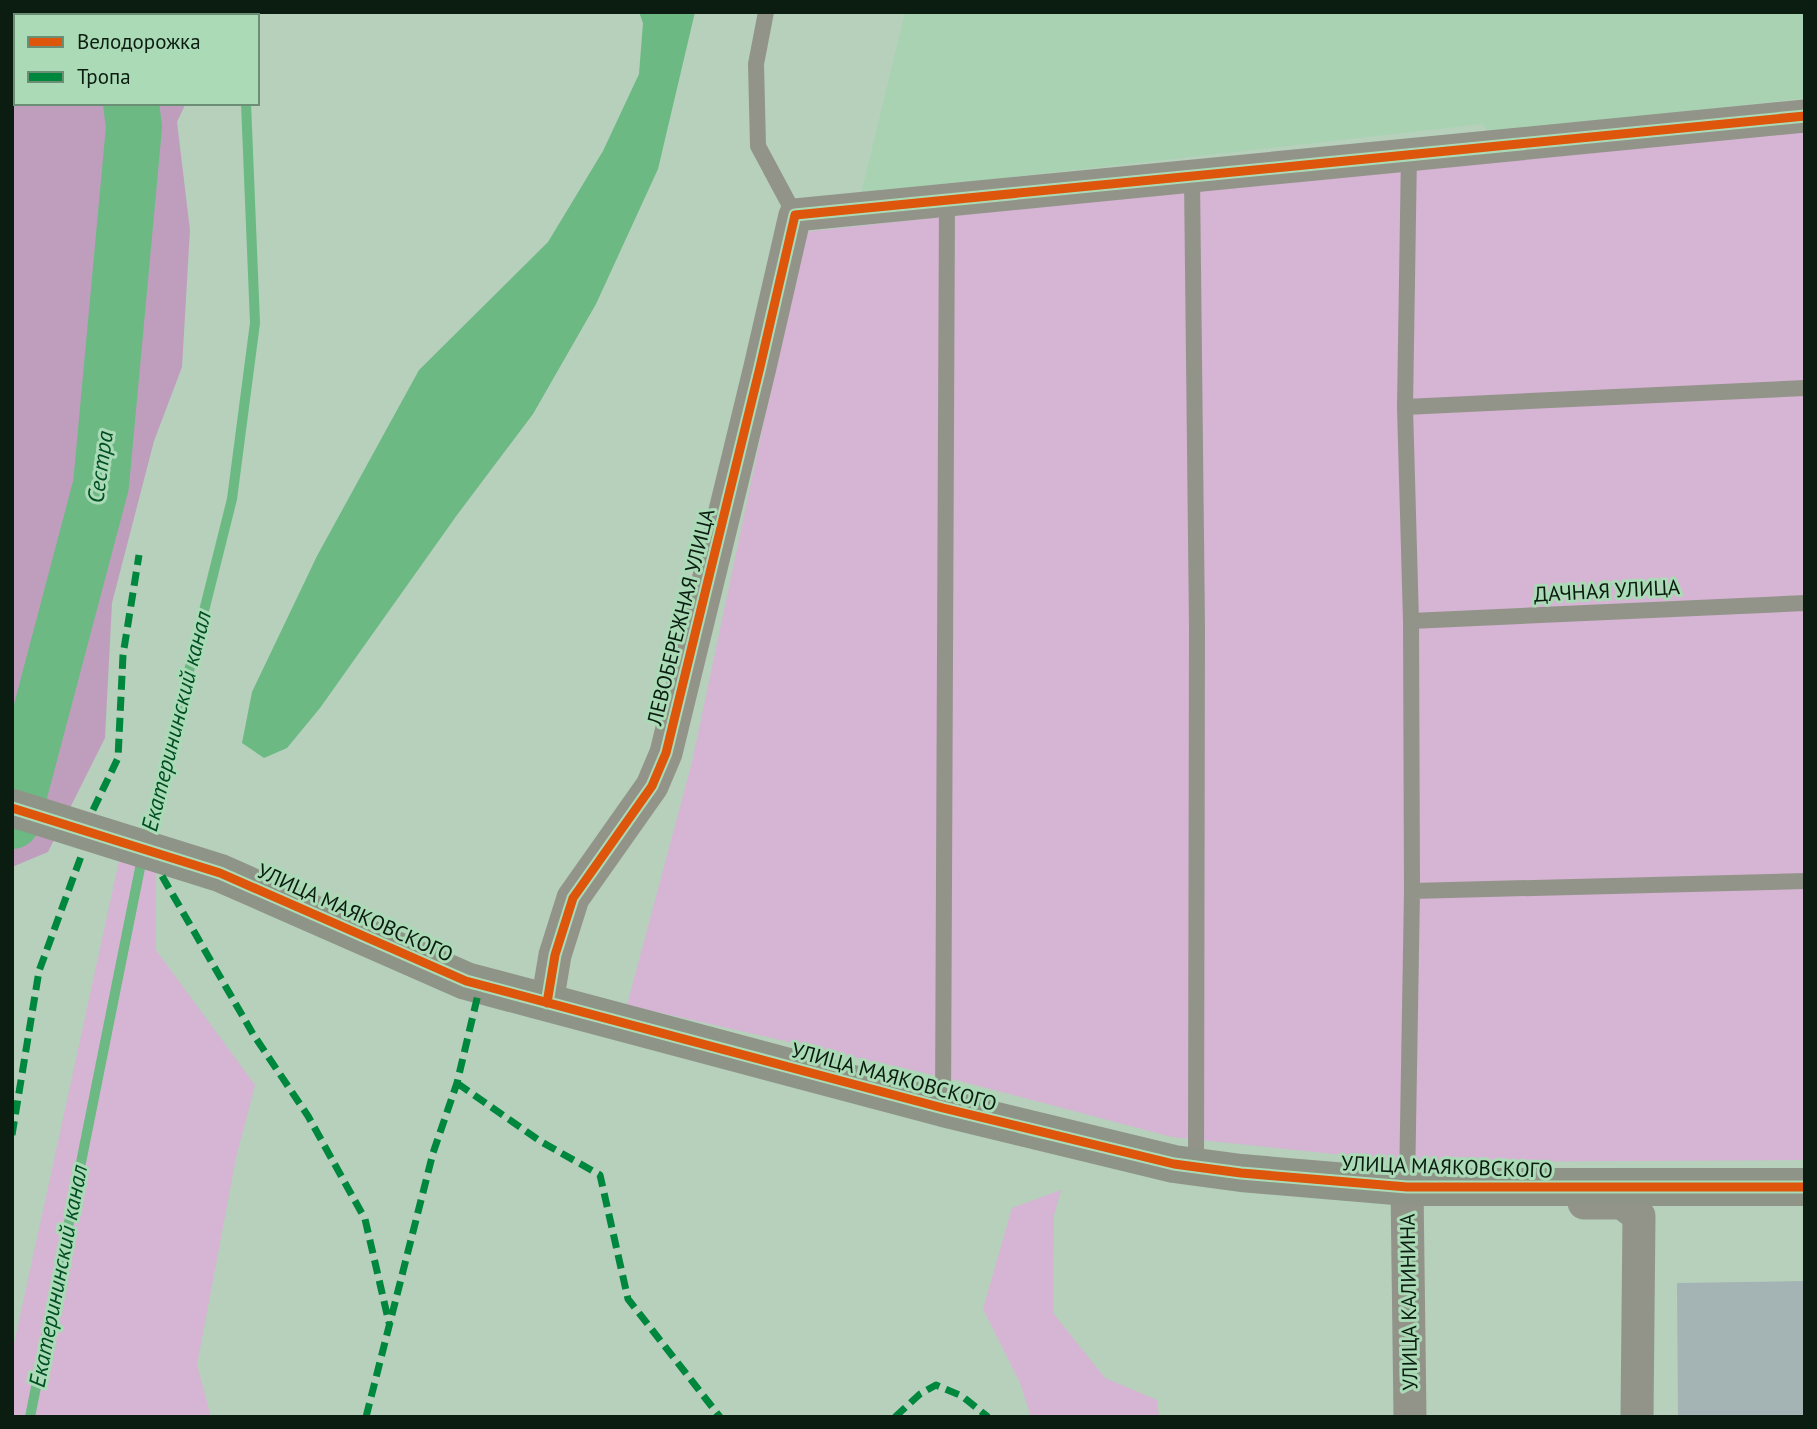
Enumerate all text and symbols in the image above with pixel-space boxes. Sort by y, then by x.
legend [14,14,259,105]
text: Велодорожка [77,28,201,55]
text: Тропа [77,63,131,90]
water label: Сестра [80,429,119,505]
street label: ЛЕВОБЕРЕЖНАЯ УЛИЦА [640,505,721,729]
street label: ДАЧНАЯ УЛИЦА [1533,573,1681,608]
water label: Екатерининский канал [134,608,217,834]
street label: УЛИЦА МАЯКОВСКОГО [253,857,457,968]
street label: УЛИЦА МАЯКОВСКОГО [788,1036,1000,1117]
street label: УЛИЦА МАЯКОВСКОГО [1341,1149,1553,1184]
water label: Екатерининский канал [22,1162,93,1390]
street label: УЛИЦА КАЛИНИНА [1393,1213,1424,1391]

